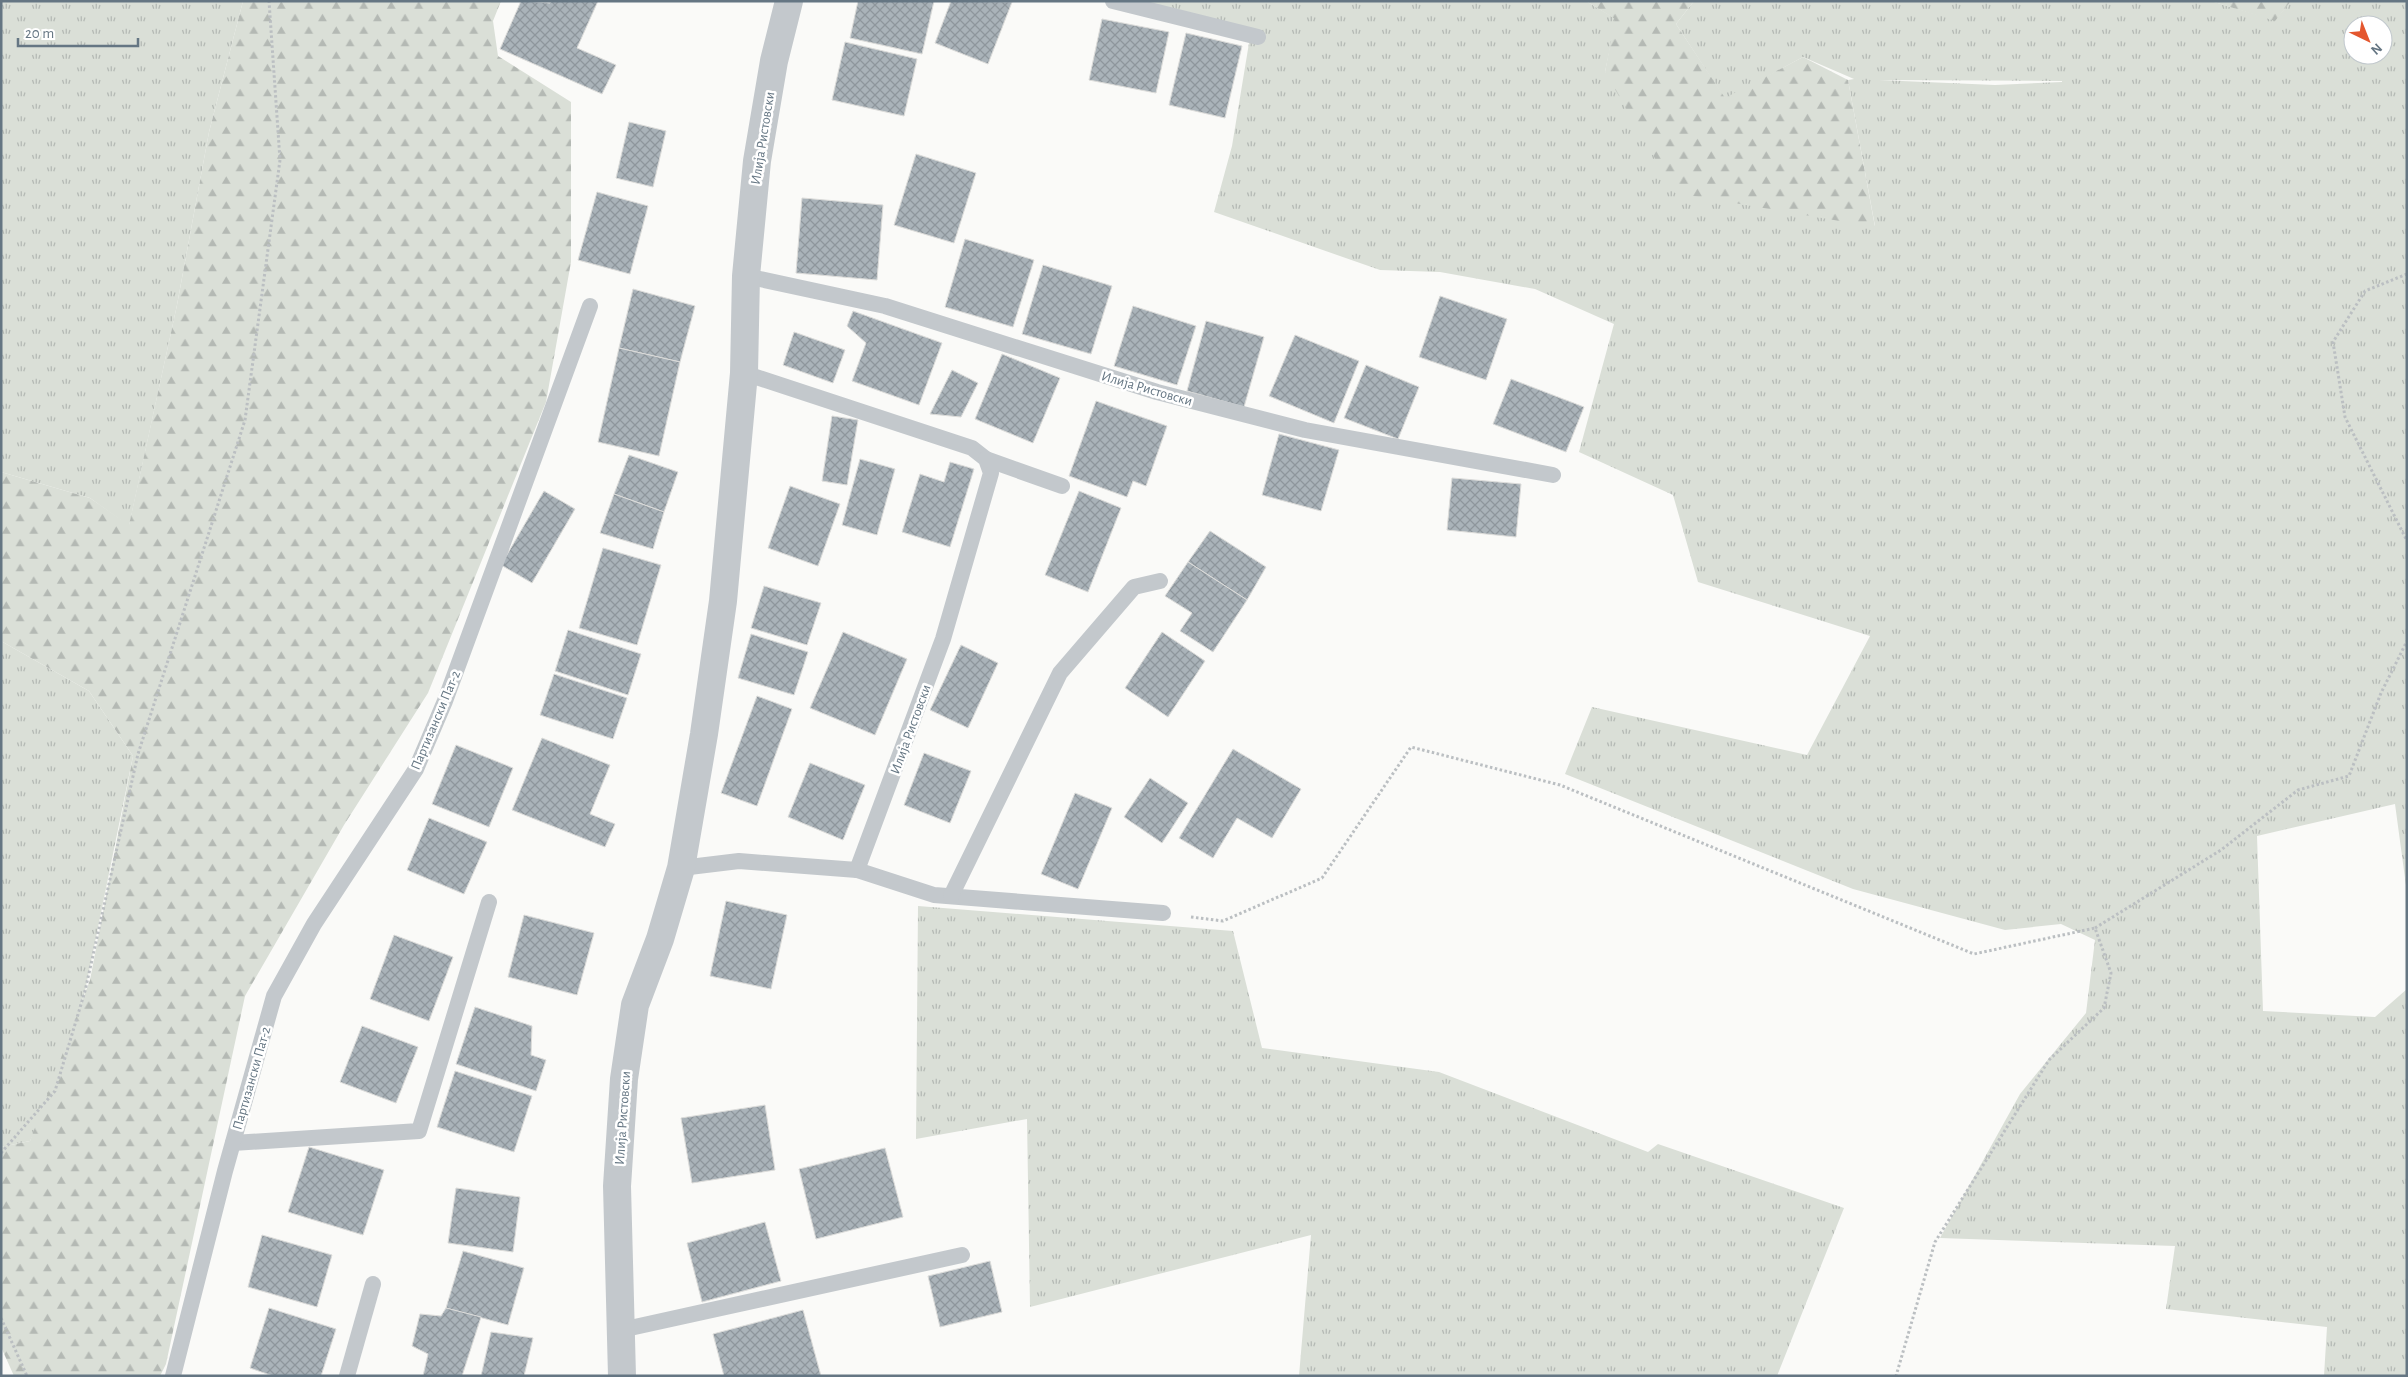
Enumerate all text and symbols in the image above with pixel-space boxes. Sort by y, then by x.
scale bar [18,15,138,47]
north arrow [2343,15,2393,65]
text: 20 m [25,26,54,41]
text: N [2368,40,2385,57]
street label: Илија Ристовски [749,91,777,186]
street label: Илија Ристовски [1100,369,1194,409]
street label: Партизански Пат-2 [409,669,463,772]
street label: Илија Ристовски [888,683,934,776]
street label: Партизански Пат-2 [231,1025,273,1132]
street label: Илија Ристовски [613,1071,633,1165]

